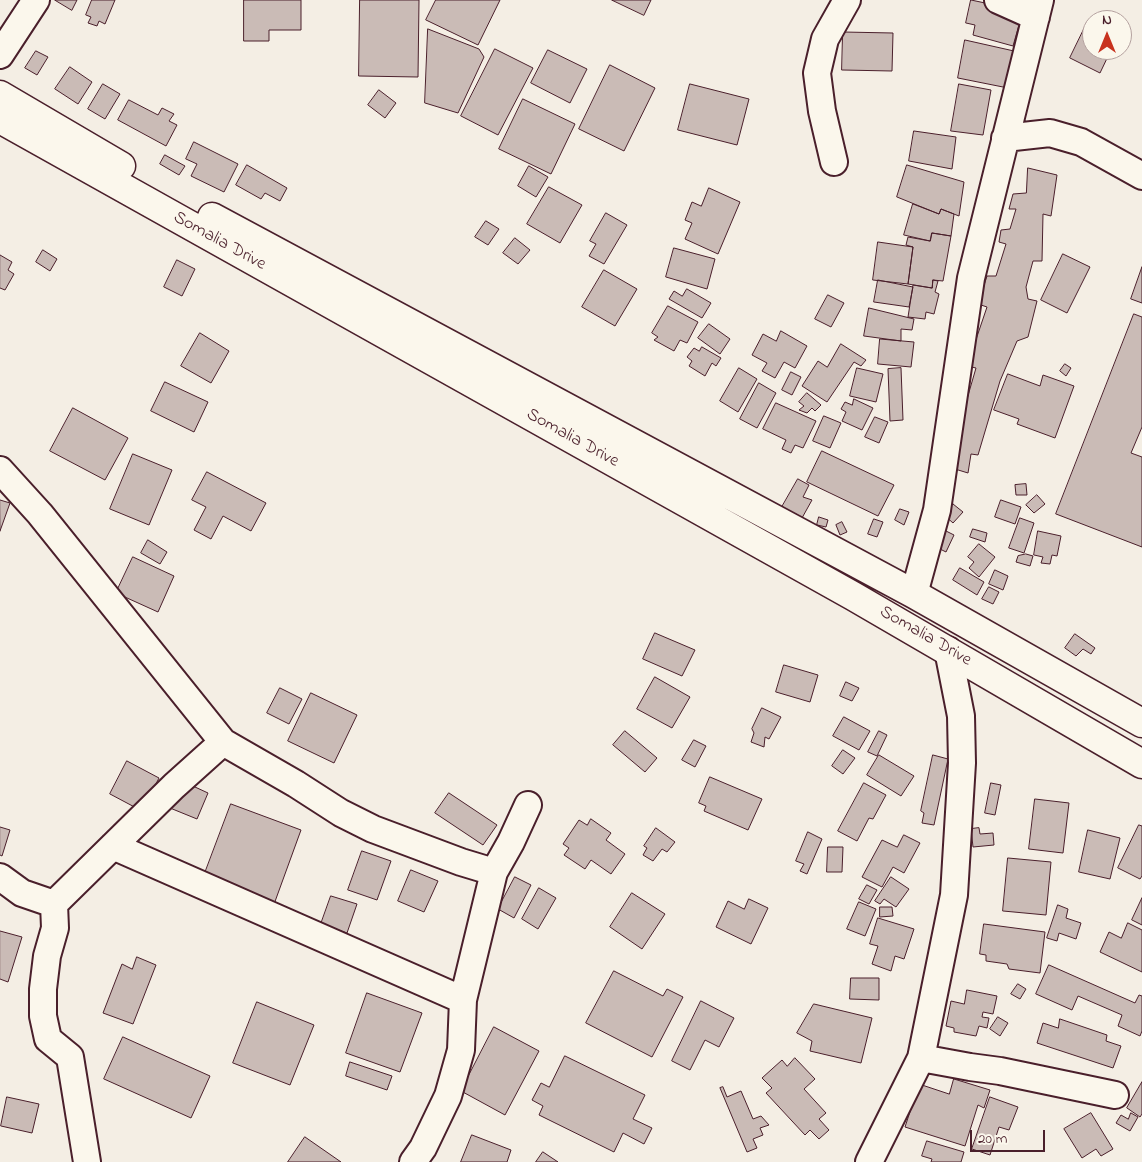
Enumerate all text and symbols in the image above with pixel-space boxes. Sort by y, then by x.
north arrow [1082,10,1132,60]
text: N [1102,10,1112,31]
street label: Somalia Drive [169,208,269,276]
street label: Somalia Drive [522,405,622,473]
street label: Somalia Drive [875,602,975,672]
scale bar [972,1120,1047,1152]
text: 20 m [978,1128,1007,1150]

